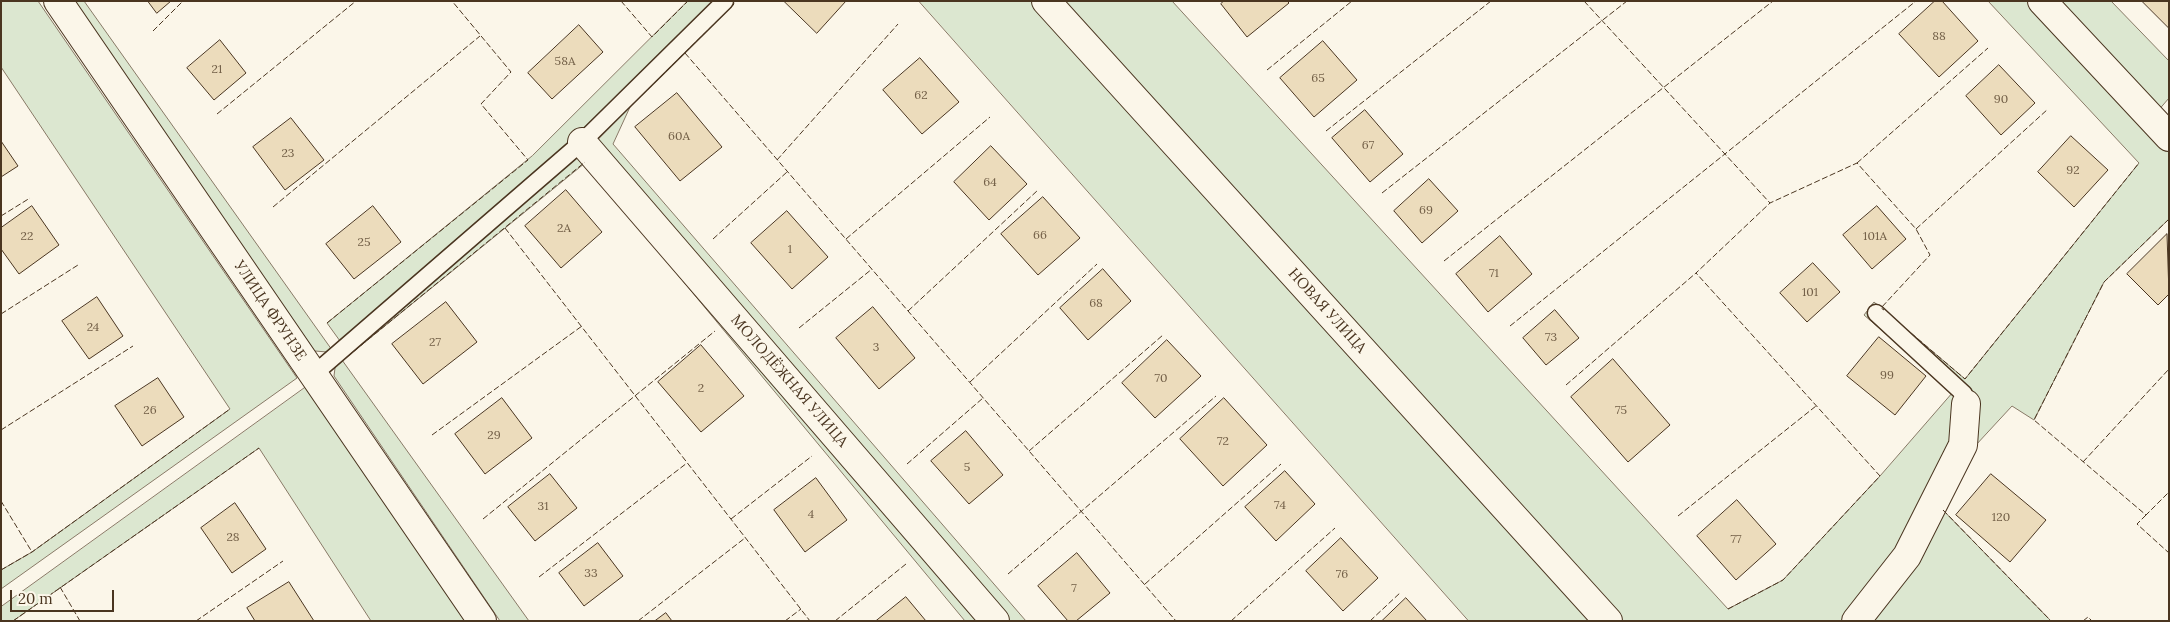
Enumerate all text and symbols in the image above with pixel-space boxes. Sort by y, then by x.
house number: 88 [1932,30,1946,44]
house number: 58А [555,55,575,69]
house number: 21 [212,63,222,77]
house number: 65 [1311,72,1325,86]
house number: 62 [914,89,928,103]
house number: 90 [1994,93,2008,107]
house number: 60А [668,130,690,144]
house number: 67 [1362,139,1374,153]
house number: 23 [282,147,294,161]
house number: 92 [2066,164,2080,178]
house number: 64 [983,176,997,190]
house number: 69 [1419,204,1433,218]
house number: 2А [557,222,571,236]
house number: 66 [1033,229,1047,243]
house number: 22 [21,230,33,244]
house number: 101А [1863,230,1887,244]
house number: 25 [358,236,370,250]
house number: 1 [788,243,792,257]
street label: УЛИЦА ФРУНЗЕ [230,258,310,364]
street label: НОВАЯ УЛИЦА [1284,265,1370,357]
house number: 71 [1489,267,1499,281]
house number: 101 [1802,286,1818,300]
house number: 68 [1089,297,1103,311]
street label: МОЛОДЁЖНАЯ УЛИЦА [727,311,851,451]
house number: 24 [87,321,99,335]
house number: 73 [1545,331,1557,345]
house number: 27 [429,336,441,350]
house number: 3 [873,341,879,355]
house number: 99 [1880,369,1894,383]
house number: 70 [1155,372,1167,386]
house number: 2 [698,382,704,396]
house number: 26 [143,404,157,418]
house number: 75 [1615,404,1627,418]
house number: 29 [487,429,501,443]
house number: 72 [1217,435,1229,449]
house number: 5 [964,461,970,475]
house number: 74 [1274,499,1286,513]
house number: 31 [537,500,549,514]
house number: 4 [808,508,814,522]
house number: 120 [1992,511,2010,525]
house number: 28 [226,531,240,545]
house number: 77 [1730,533,1742,547]
house number: 33 [584,567,598,581]
house number: 76 [1336,568,1348,582]
scale bar [12,580,116,612]
house number: 7 [1071,582,1077,596]
text: 20 m [18,589,53,608]

